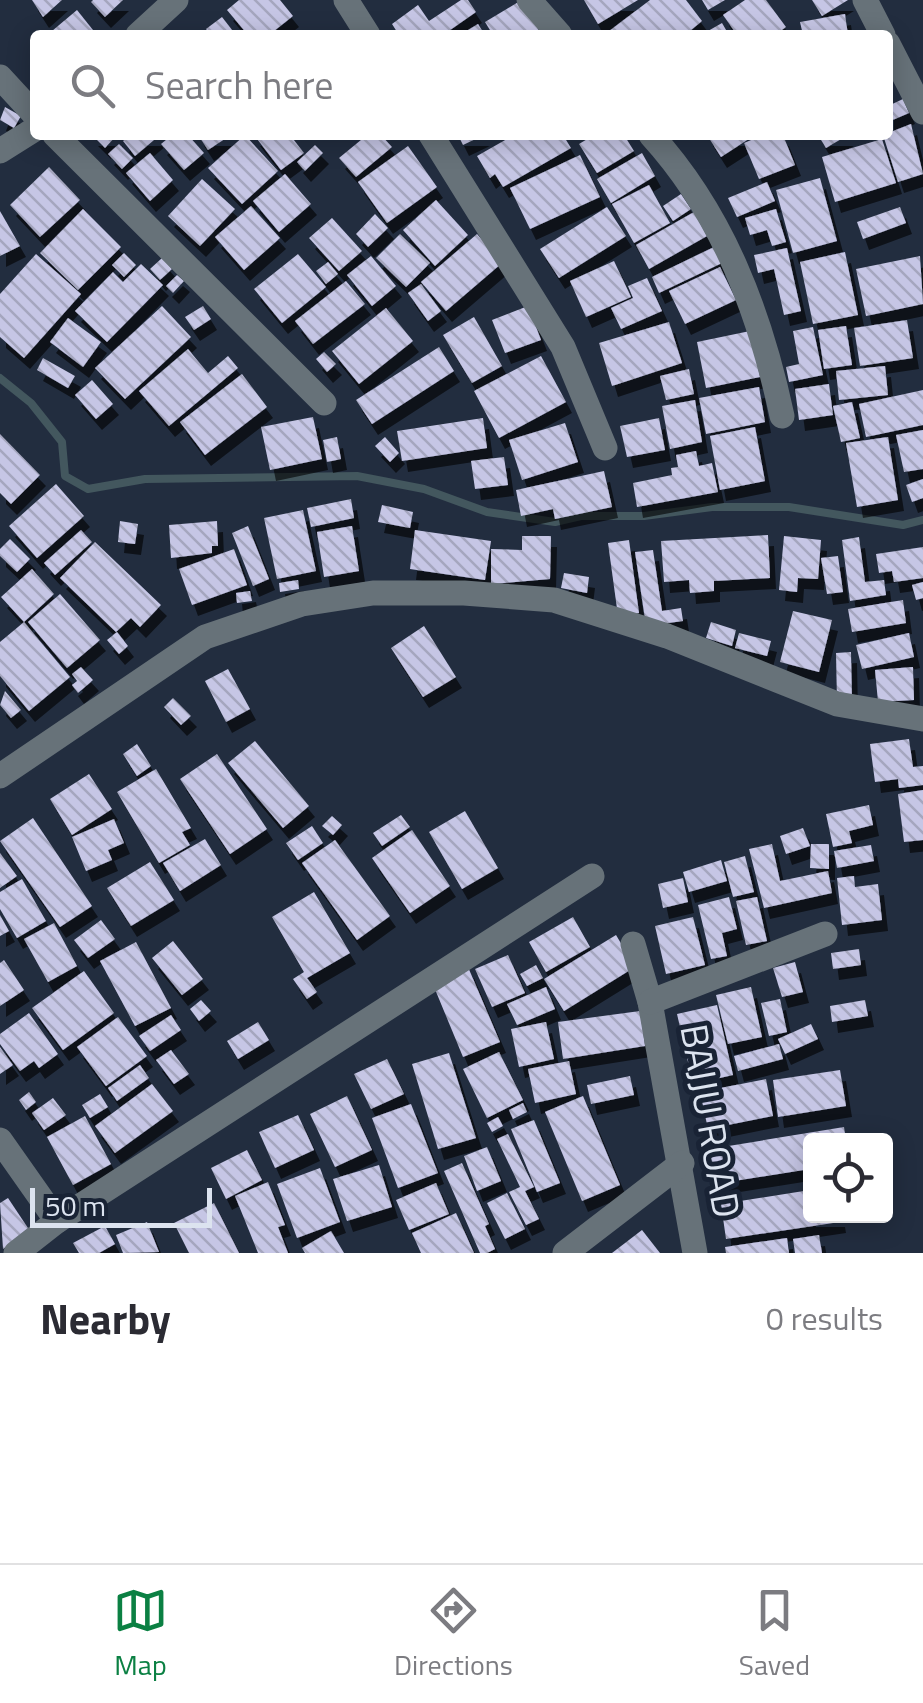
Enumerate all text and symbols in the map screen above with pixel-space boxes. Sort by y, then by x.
search box [30,30,893,140]
text: Search here [145,56,333,114]
icon: search [65,58,120,113]
street label: BAJJU ROAD [665,1020,757,1222]
map controls [803,1133,893,1223]
button: locate [803,1133,893,1223]
scale bar [30,1183,212,1228]
text: 50 m [45,1184,106,1227]
text: Nearby [40,1286,171,1350]
text: 0 results [766,1294,883,1342]
tab: Map [113,1583,168,1686]
tab: Directions [394,1583,513,1686]
tab: Saved [739,1583,810,1686]

